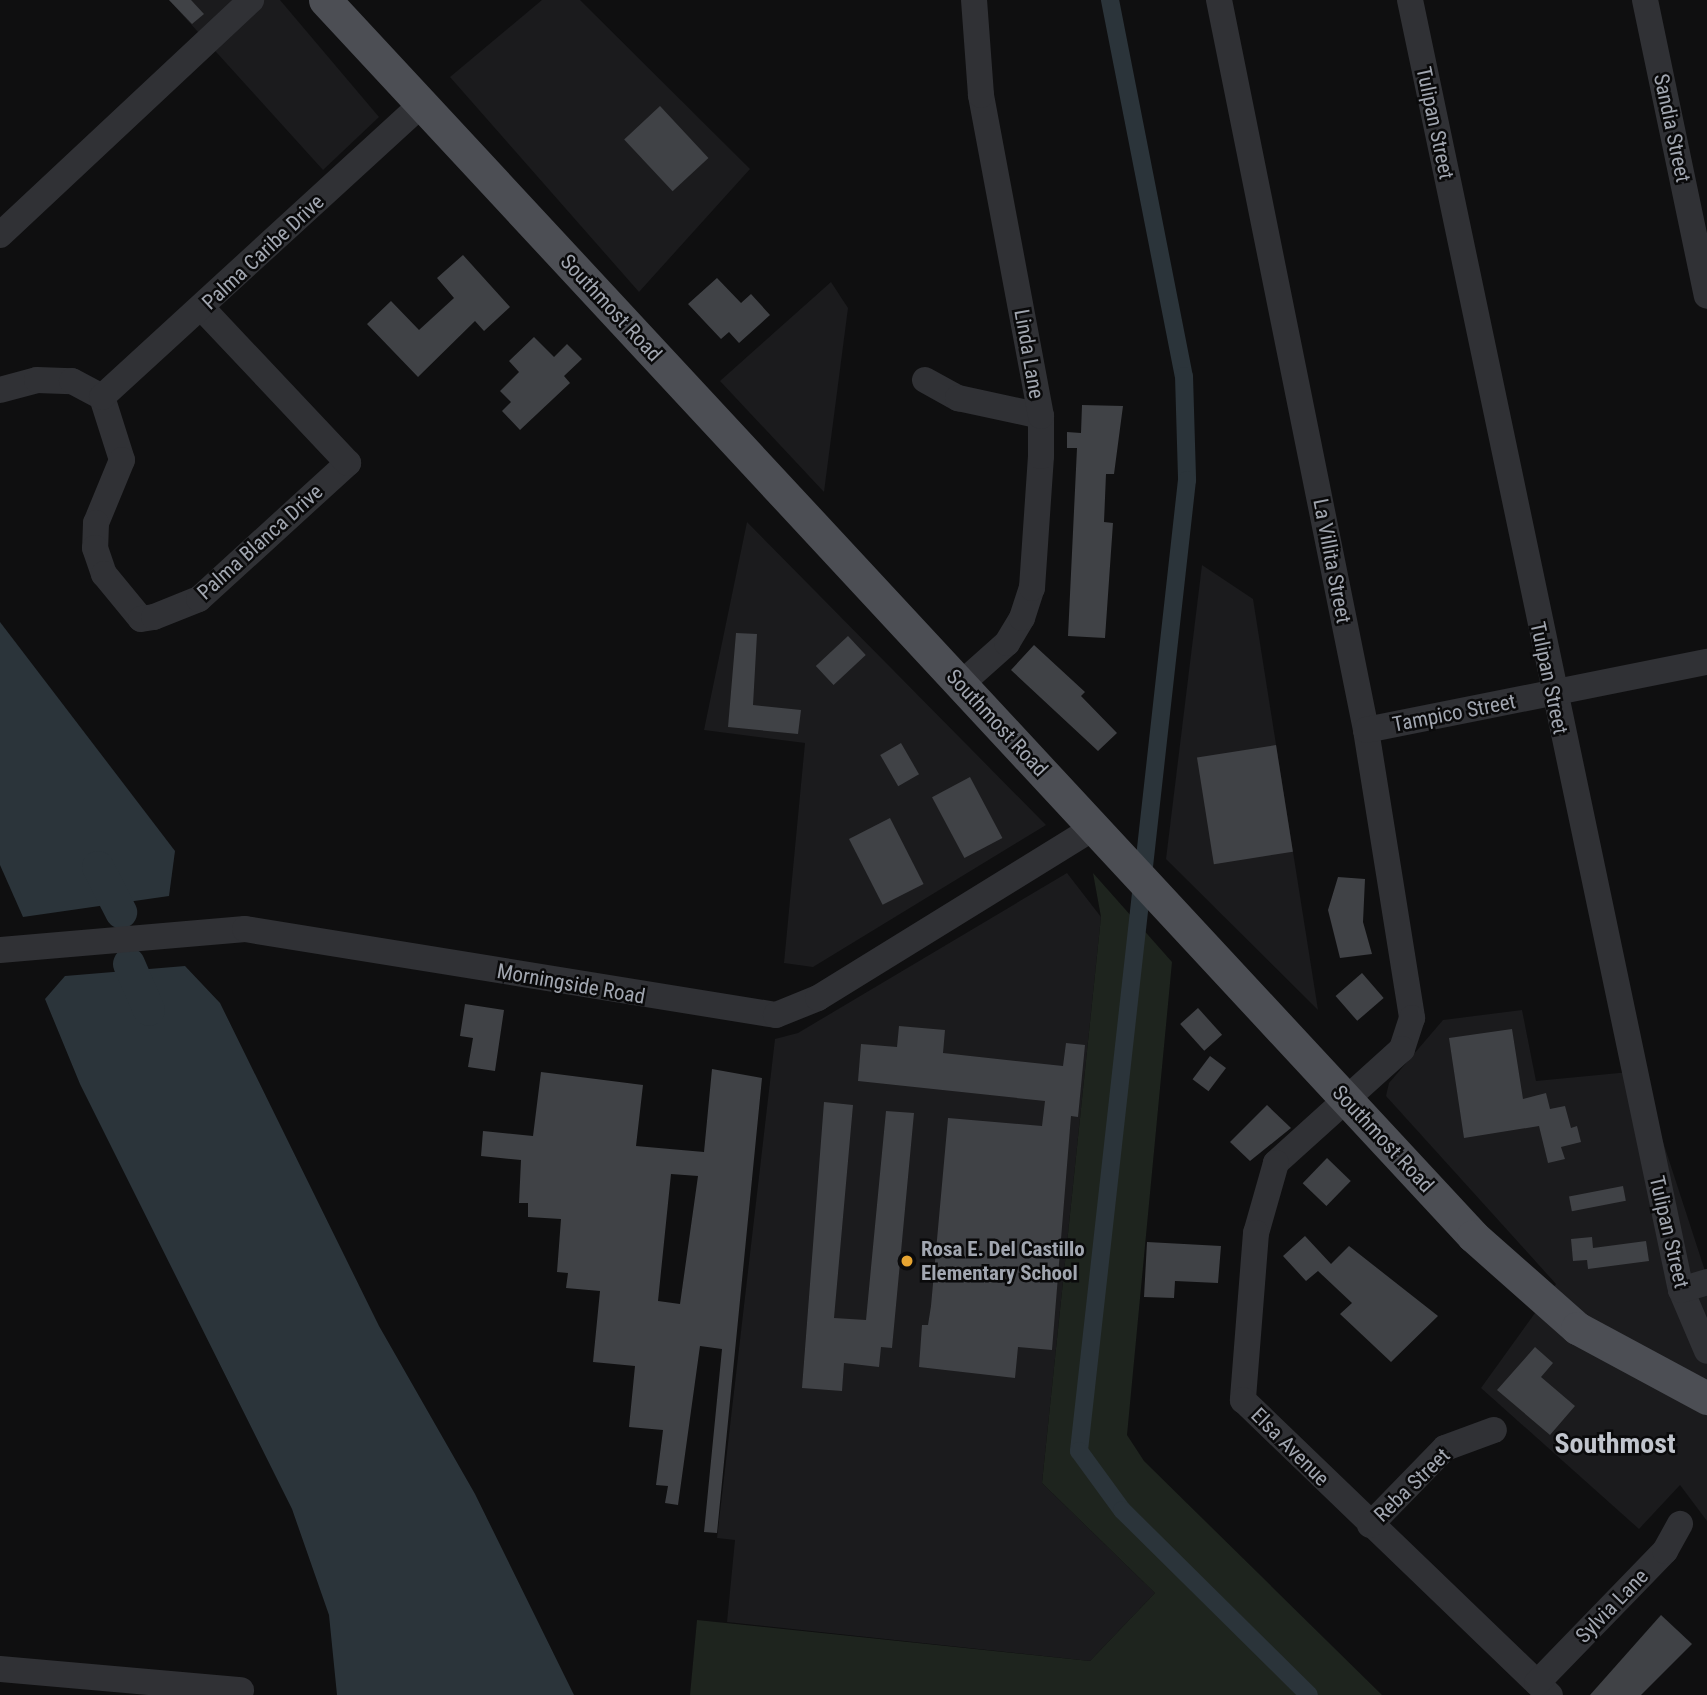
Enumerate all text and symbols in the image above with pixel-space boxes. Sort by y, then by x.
street label: Tulipan Street [1411,64,1459,182]
street label: Sandia Street [1648,71,1696,185]
street label: Palma Caribe Drive [197,189,329,315]
street label: Southmost Road [555,249,667,367]
street label: Linda Lane [1009,307,1049,401]
street label: Palma Blanca Drive [192,479,328,605]
street label: La Villita Street [1308,497,1356,625]
street label: Tulipan Street [1525,619,1573,737]
street label: Southmost Road [941,664,1053,782]
street label: Tampico Street [1390,689,1518,737]
street label: Morningside Road [495,959,647,1009]
street label: Southmost Road [1327,1080,1439,1198]
street label: Tulipan Street [1644,1173,1694,1291]
place label: Rosa E. Del Castillo Elementary School [921,1236,1085,1286]
marker: Rosa E. Del Castillo Elementary School [899,1253,915,1269]
street label: Elsa Avenue [1246,1403,1334,1491]
district label: Southmost [1554,1427,1676,1461]
street label: Reba Street [1369,1443,1455,1527]
street label: Sylvia Lane [1571,1564,1653,1648]

